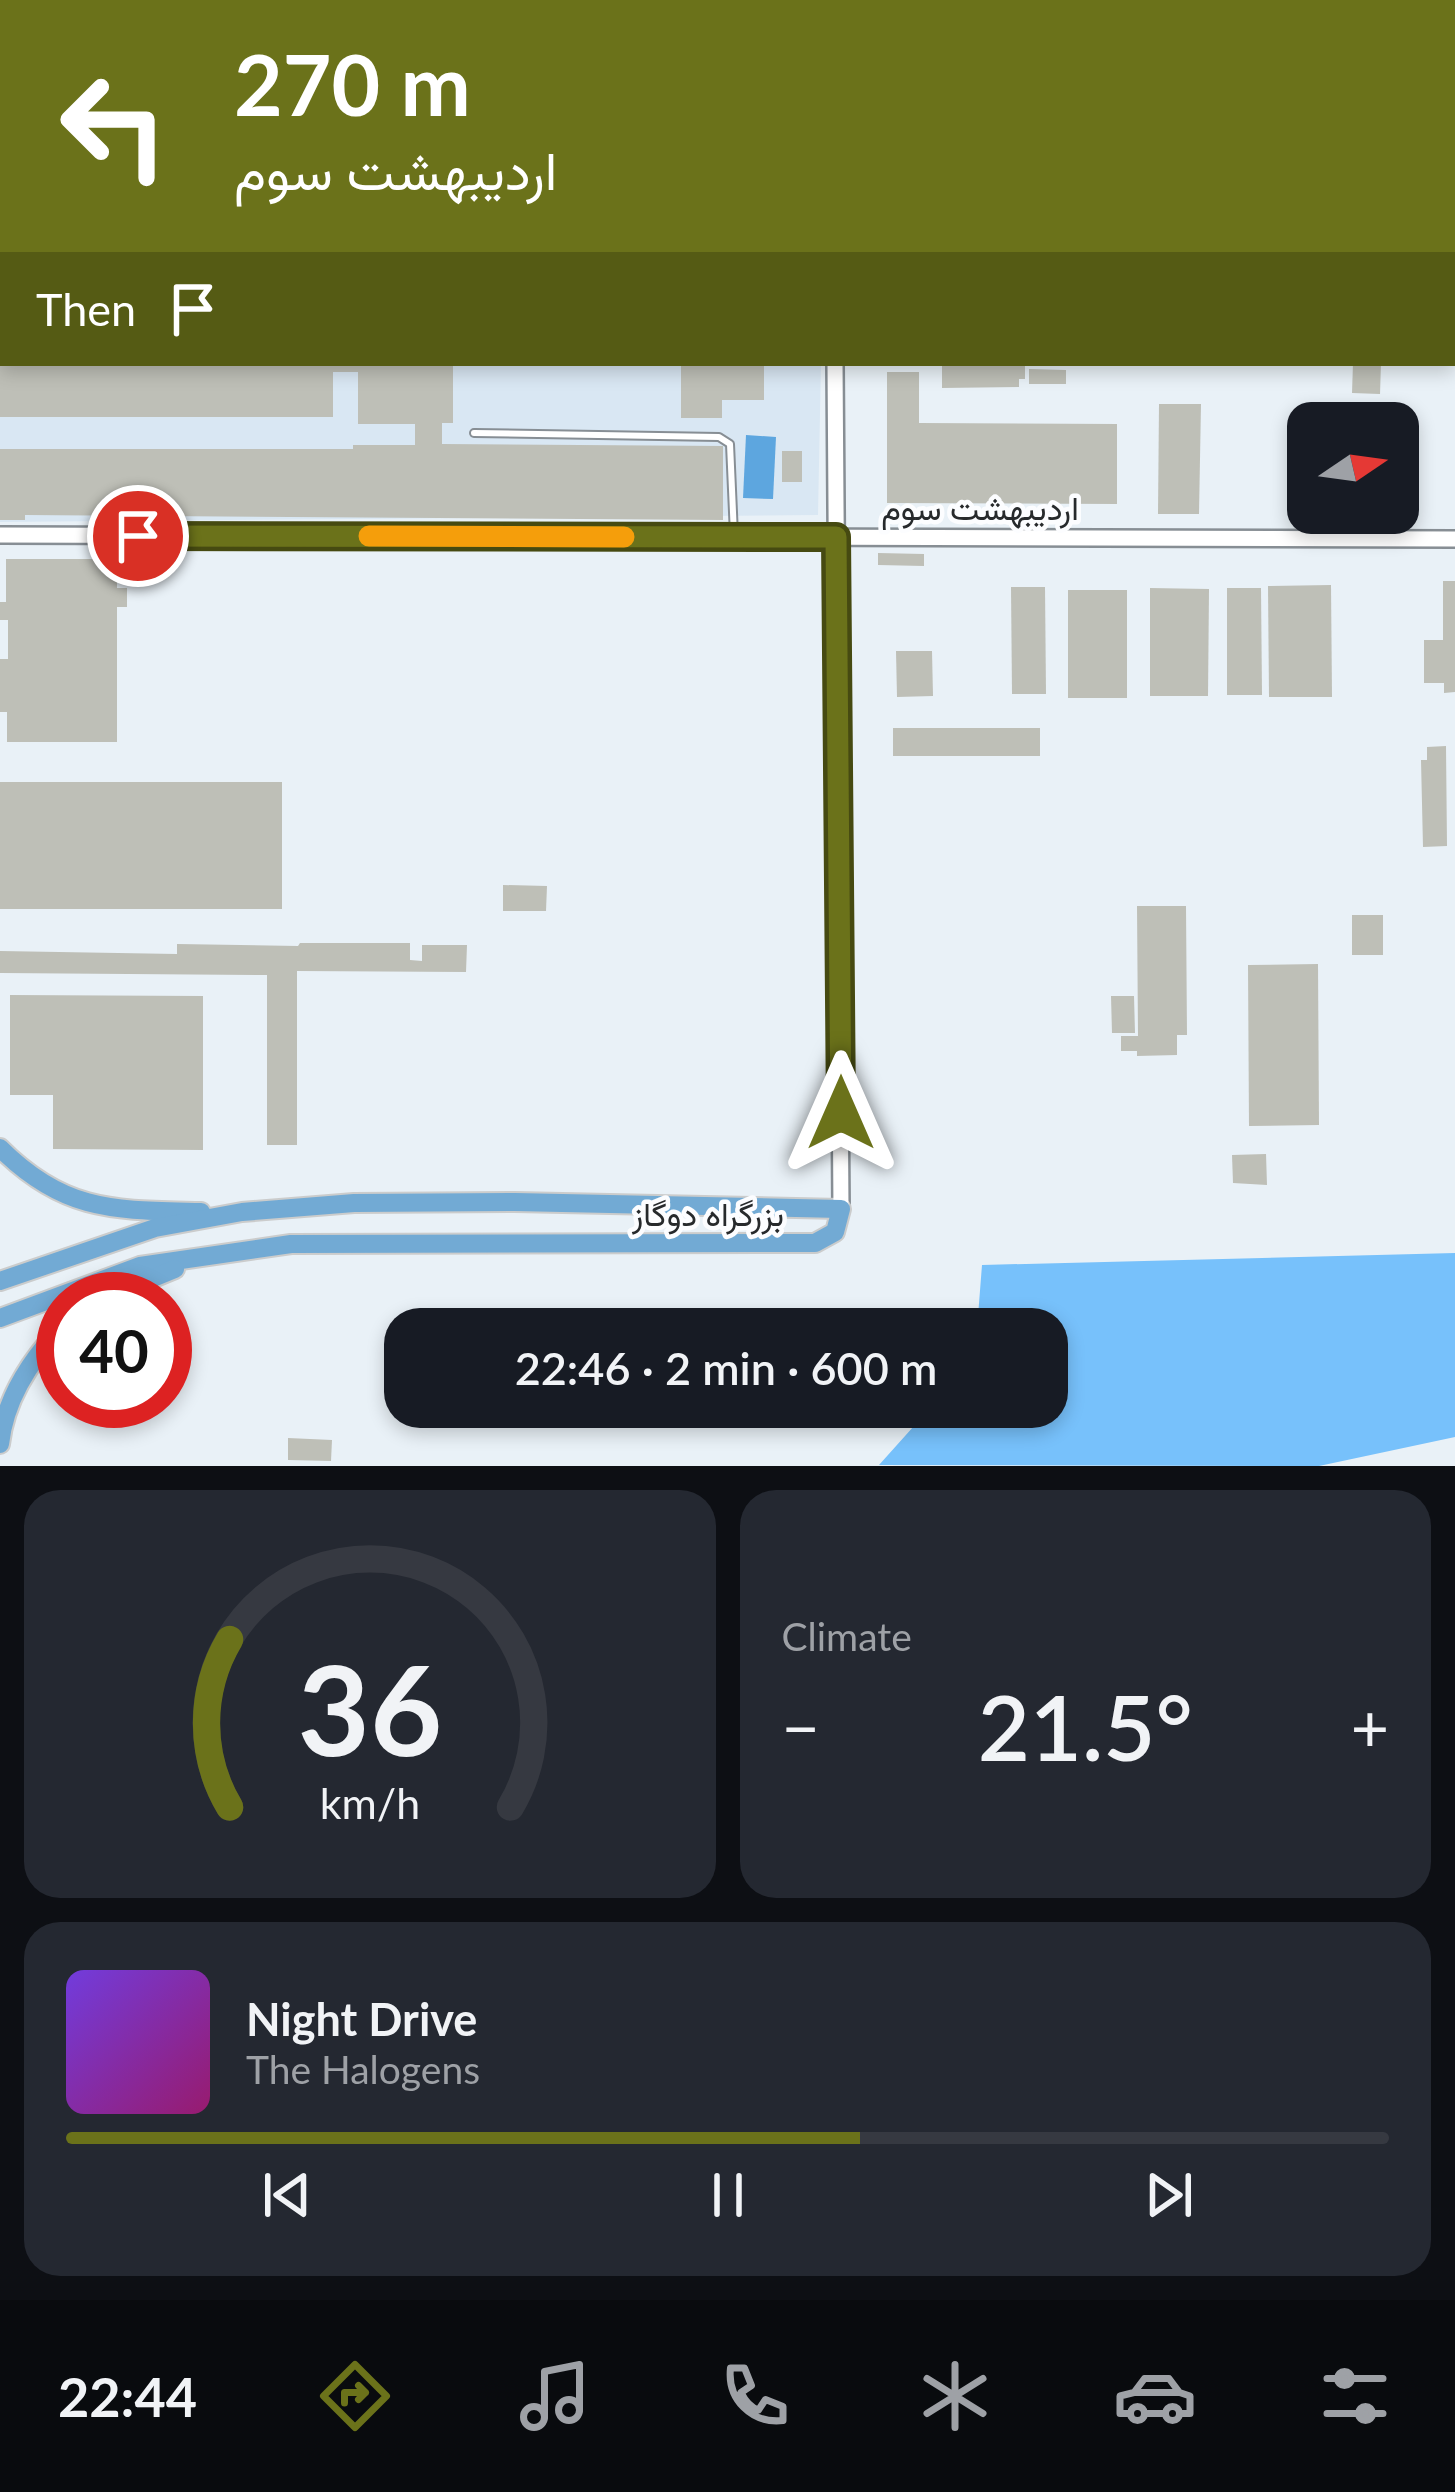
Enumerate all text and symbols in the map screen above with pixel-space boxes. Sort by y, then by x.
text: 270 m [234,33,471,134]
icon: left [36,48,192,204]
text: اردیبهشت سوم [234,137,557,202]
icon: arrive [160,276,226,342]
text: Then [36,282,136,336]
north arrow [1287,402,1419,534]
map controls [1287,402,1419,534]
pin [87,485,189,587]
street label: اردیبهشت سوم [881,487,1079,530]
icon: arrive [105,503,171,569]
position arrow [778,1050,904,1176]
street label: بزرگراه دوگاز [631,1193,784,1235]
speed limit sign: 40 [36,1272,192,1428]
text: 22:46 · 2 min · 600 m [515,1341,937,1395]
text: Climate [782,1613,912,1659]
text: 36 [297,1633,442,1783]
text: 21.5° [978,1672,1193,1780]
text: − [782,1687,820,1766]
text: + [1351,1687,1389,1766]
text: km/h [320,1777,420,1828]
text: Night Drive [246,1992,477,2046]
text: The Halogens [246,2046,480,2092]
icon: previous [254,2162,320,2228]
icon: pause [695,2162,761,2228]
icon: next [1136,2162,1202,2228]
icon: directions [313,2354,397,2438]
icon: music [513,2354,597,2438]
icon: phone [713,2354,797,2438]
icon: climate [913,2354,997,2438]
icon: car [1113,2354,1197,2438]
icon: filters [1313,2354,1397,2438]
text: 22:44 [58,2364,197,2429]

